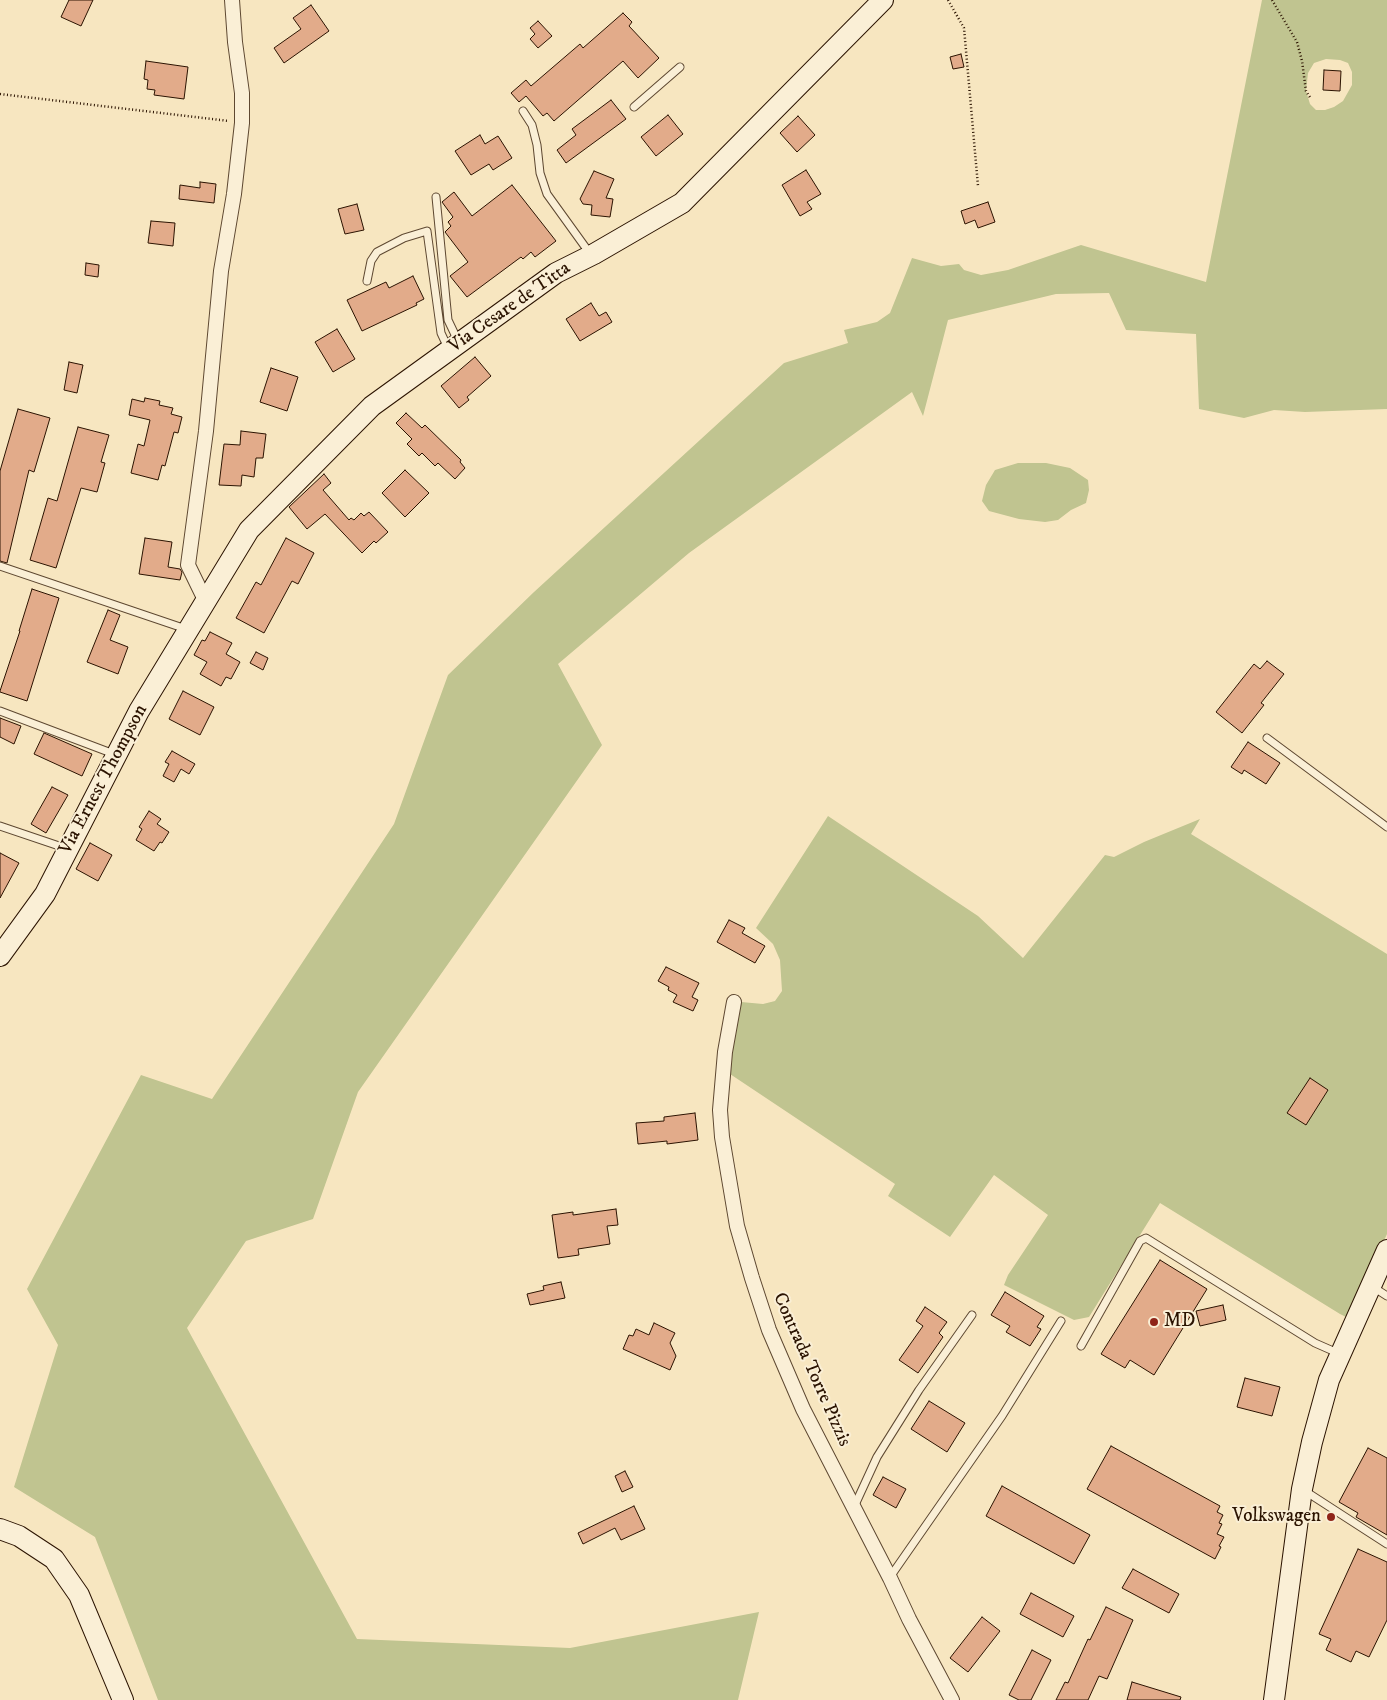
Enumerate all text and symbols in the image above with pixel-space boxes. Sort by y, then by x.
street label: Via Cesare de Titta [445,257,575,359]
street label: Via Ernest Thompson [55,701,153,859]
street label: Contrada Torre Pizzis [767,1290,855,1450]
place label: MD [1164,1311,1196,1333]
marker: MD [1148,1316,1160,1328]
place label: Volkswagen [1232,1506,1321,1528]
marker: Volkswagen [1325,1511,1337,1523]

